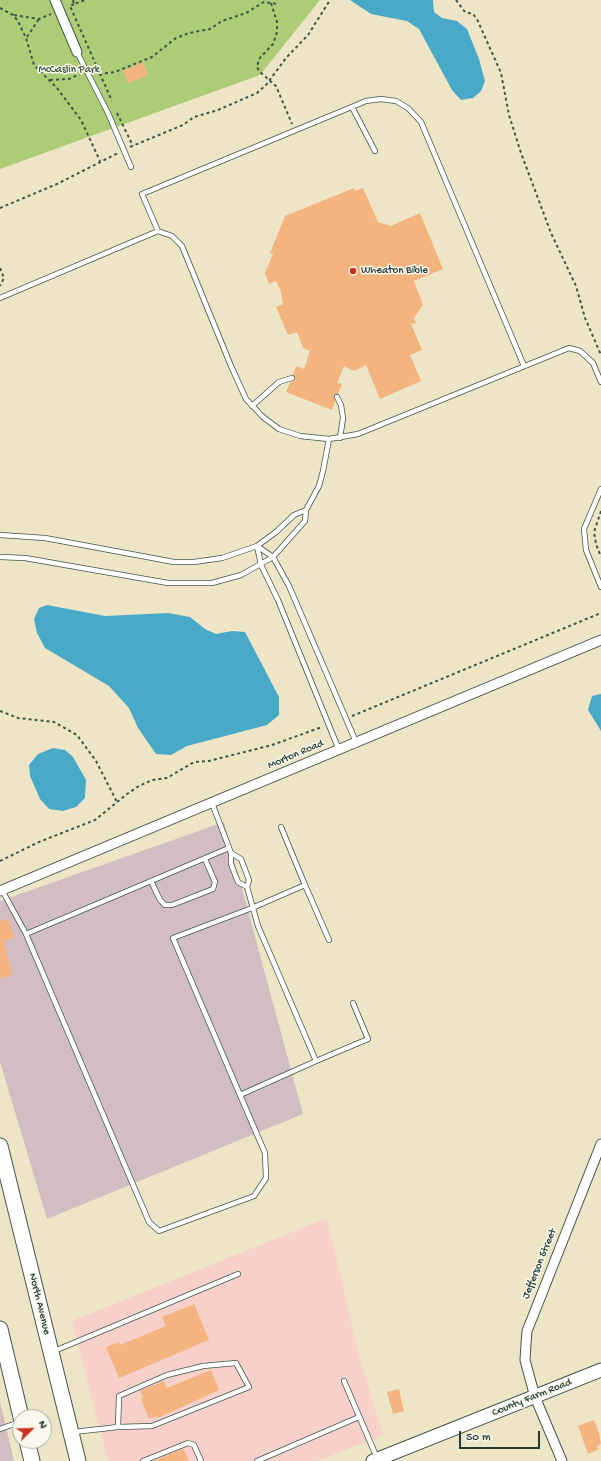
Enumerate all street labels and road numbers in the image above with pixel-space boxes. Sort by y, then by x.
street label: Morton Road [266,737,326,773]
street label: Jefferson Street [520,1227,560,1301]
street label: North Avenue [25,1272,53,1336]
street label: County Farm Road [490,1376,574,1420]

